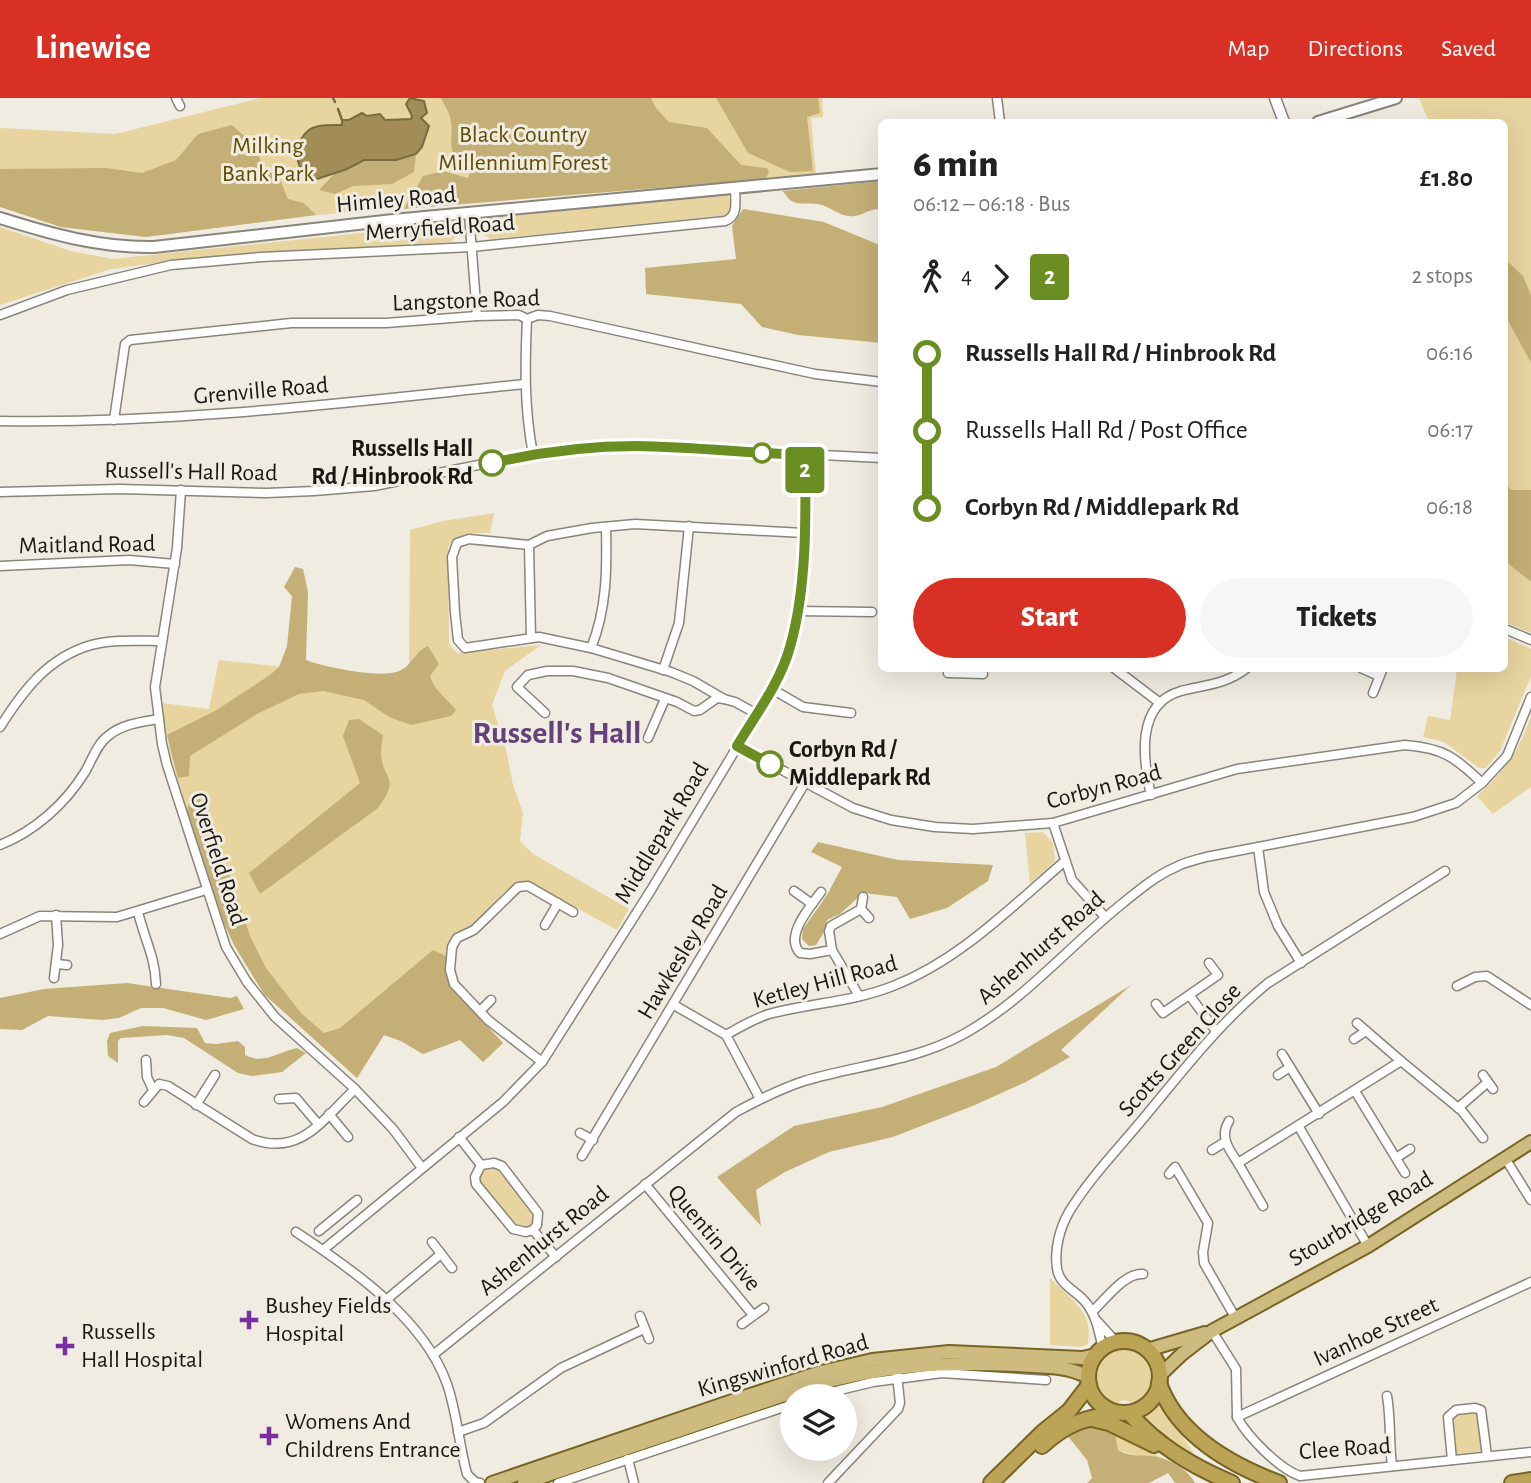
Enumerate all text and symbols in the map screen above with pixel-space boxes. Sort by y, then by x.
text: Linewise [35,32,151,65]
text: Map [1227,37,1269,61]
text: Directions [1307,37,1403,61]
text: Saved [1441,37,1496,61]
park label: Black Country Millennium Forest [438,123,608,175]
park label: Milking Bank Park [222,134,314,186]
text: 6 min [913,146,999,184]
text: £1.80 [1420,165,1473,191]
street label: Himley Road [335,183,457,217]
text: 06:12 – 06:18 · Bus [913,193,1071,216]
street label: Merryfield Road [364,211,516,245]
icon: walk [913,258,951,296]
icon: forward [982,258,1020,296]
text: 4 [961,265,972,288]
text: 2 [1044,265,1055,289]
text: 2 stops [1412,265,1473,288]
street label: Langstone Road [392,286,540,316]
text: Russells Hall Rd / Hinbrook Rd [965,340,1276,366]
text: 06:16 [1426,342,1473,365]
street label: Grenville Road [193,373,329,409]
text: Russells Hall Rd / Post Office [965,417,1248,443]
text: 06:17 [1427,419,1473,442]
place label: Russells Hall Rd / Hinbrook Rd [311,437,473,489]
unlabelled marker [752,443,772,463]
line badge: 2 [782,447,828,493]
marker: Russells Hall Rd / Hinbrook Rd [479,450,505,476]
street label: Russell's Hall Road [104,458,278,486]
text: 2 [799,458,811,482]
text: Corbyn Rd / Middlepark Rd [965,494,1239,520]
text: 06:18 [1426,496,1473,519]
street label: Maitland Road [19,532,155,558]
button: Start [913,578,1186,658]
button: Tickets [1200,578,1473,658]
district label: Russell's Hall [473,717,641,749]
place label: Corbyn Rd / Middlepark Rd [789,738,931,790]
marker: Corbyn Rd / Middlepark Rd [757,751,783,777]
street label: Middlepark Road [610,758,714,908]
street label: Corbyn Road [1044,760,1164,814]
street label: Overfield Road [185,790,251,928]
street label: Hawkesley Road [633,881,733,1023]
street label: Ashenhurst Road [973,887,1109,1009]
street label: Ketley Hill Road [750,951,900,1013]
street label: Scotts Green Close [1114,979,1246,1121]
street label: Stourbridge Road [1285,1167,1437,1271]
street label: Quentin Drive [663,1180,765,1296]
street label: Ashenhurst Road [475,1182,613,1300]
street label: Ivanhoe Street [1310,1293,1442,1371]
place label: Bushey Fields Hospital [265,1294,391,1346]
marker: Bushey Fields Hospital [239,1310,259,1330]
place label: Russells Hall Hospital [81,1320,203,1372]
street label: Kingswinford Road [695,1330,871,1402]
marker: Russells Hall Hospital [55,1336,75,1356]
map controls [780,1384,857,1461]
button: layers [780,1384,857,1461]
place label: Womens And Childrens Entrance [285,1410,461,1462]
marker: Womens And Childrens Entrance [259,1426,279,1446]
street label: Clee Road [1298,1434,1392,1464]

